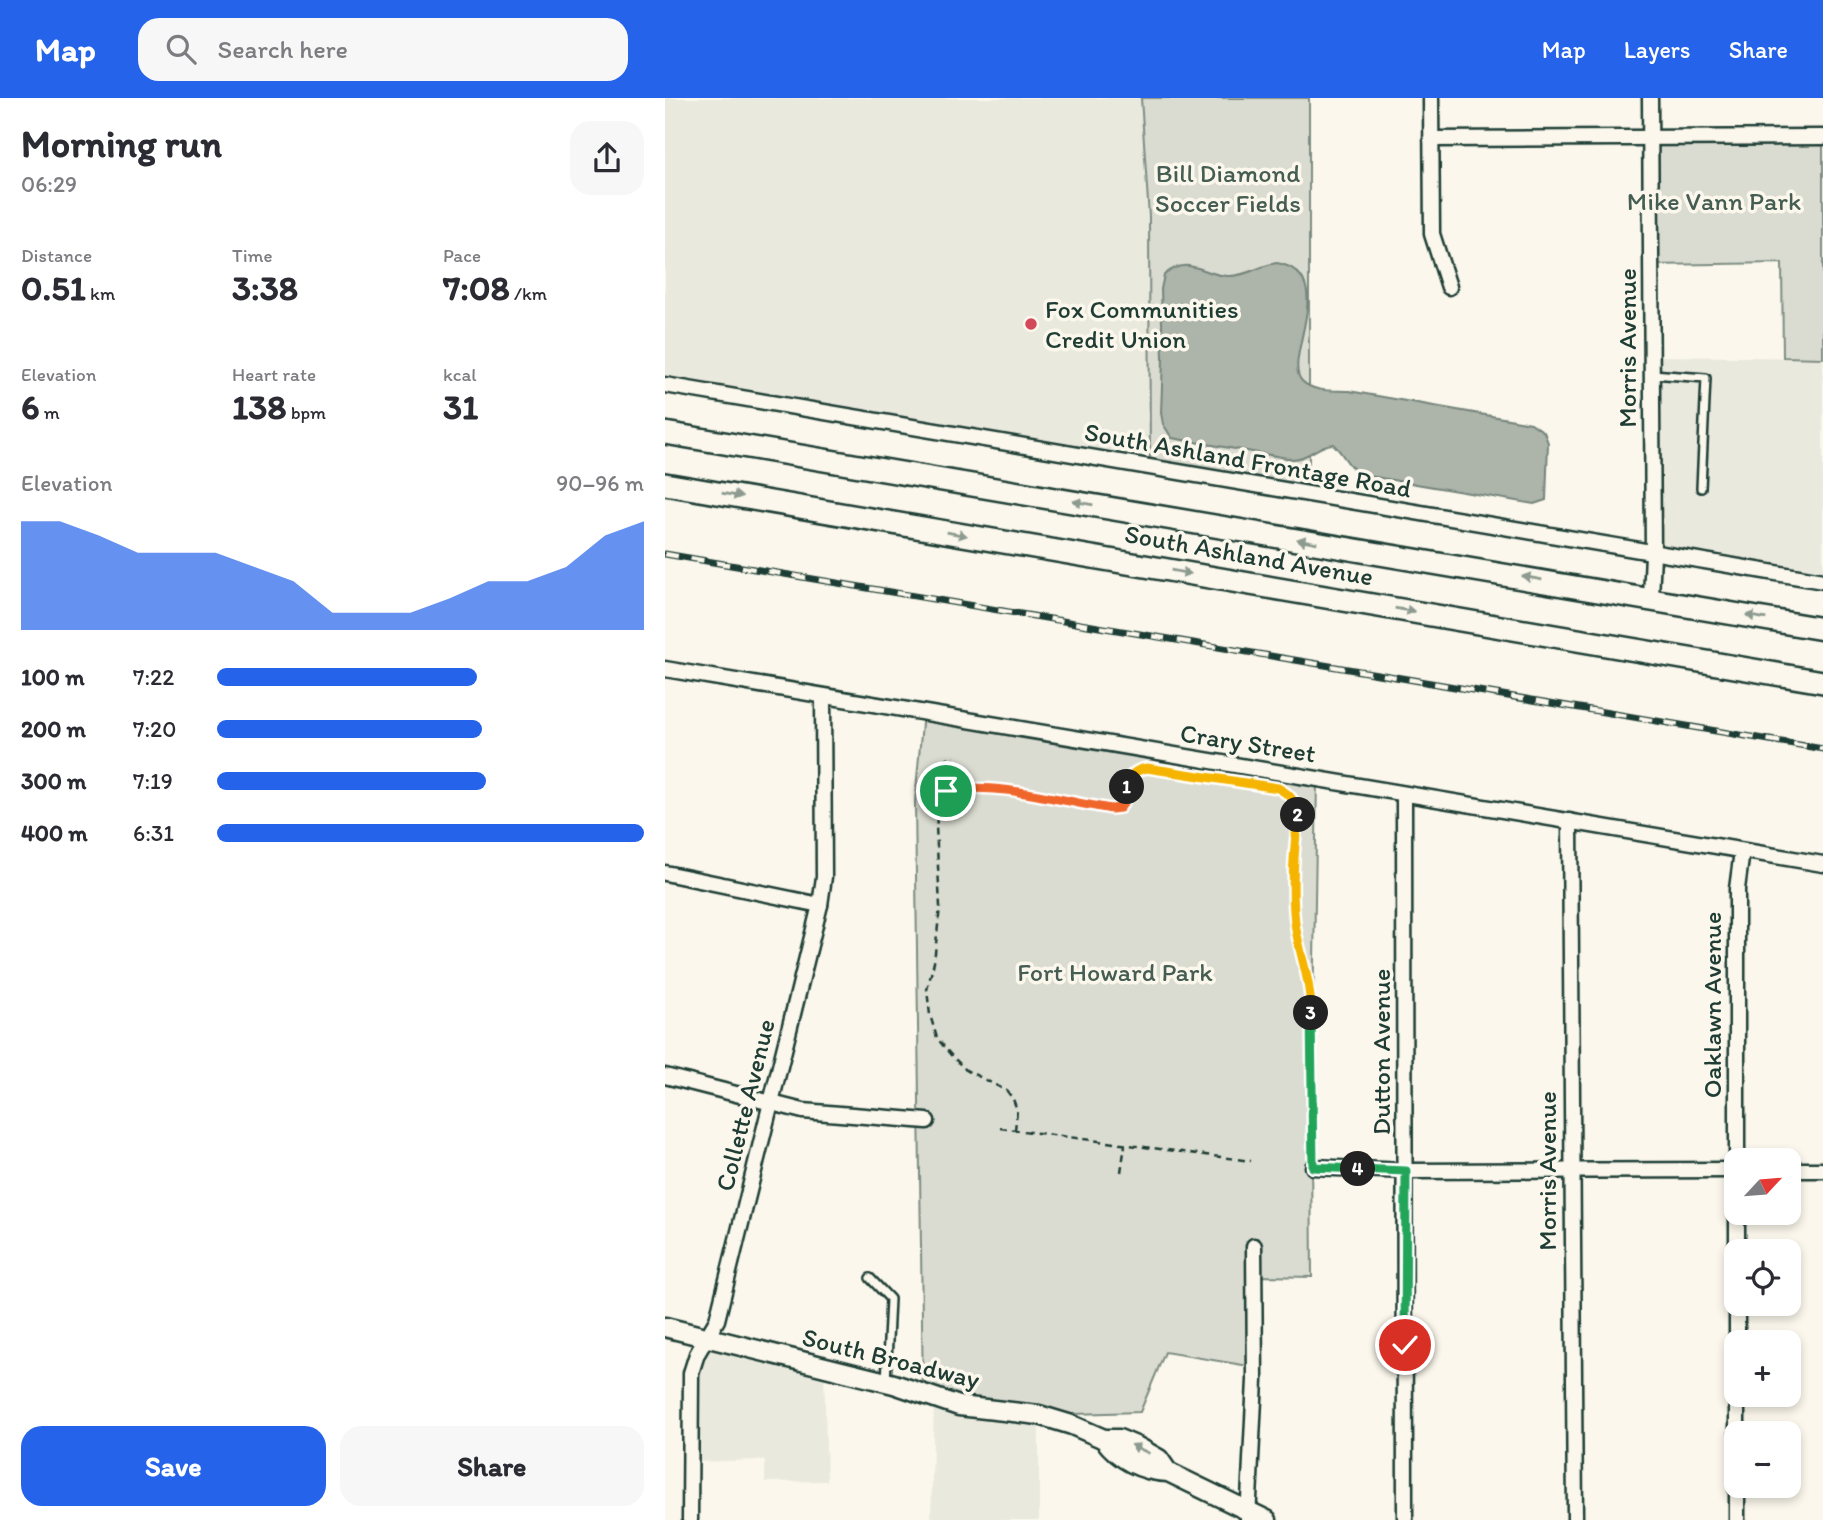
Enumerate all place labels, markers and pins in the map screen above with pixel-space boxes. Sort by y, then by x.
place label: Fox Communities Credit Union [1045,293,1239,355]
marker: Fox Communities Credit Union [1023,316,1039,332]
pin [916,761,976,821]
pin: 1 [1109,770,1145,804]
pin: 2 [1281,798,1315,832]
pin: 3 [1293,996,1329,1030]
pin: 4 [1341,1152,1375,1186]
pin [1375,1315,1435,1375]

